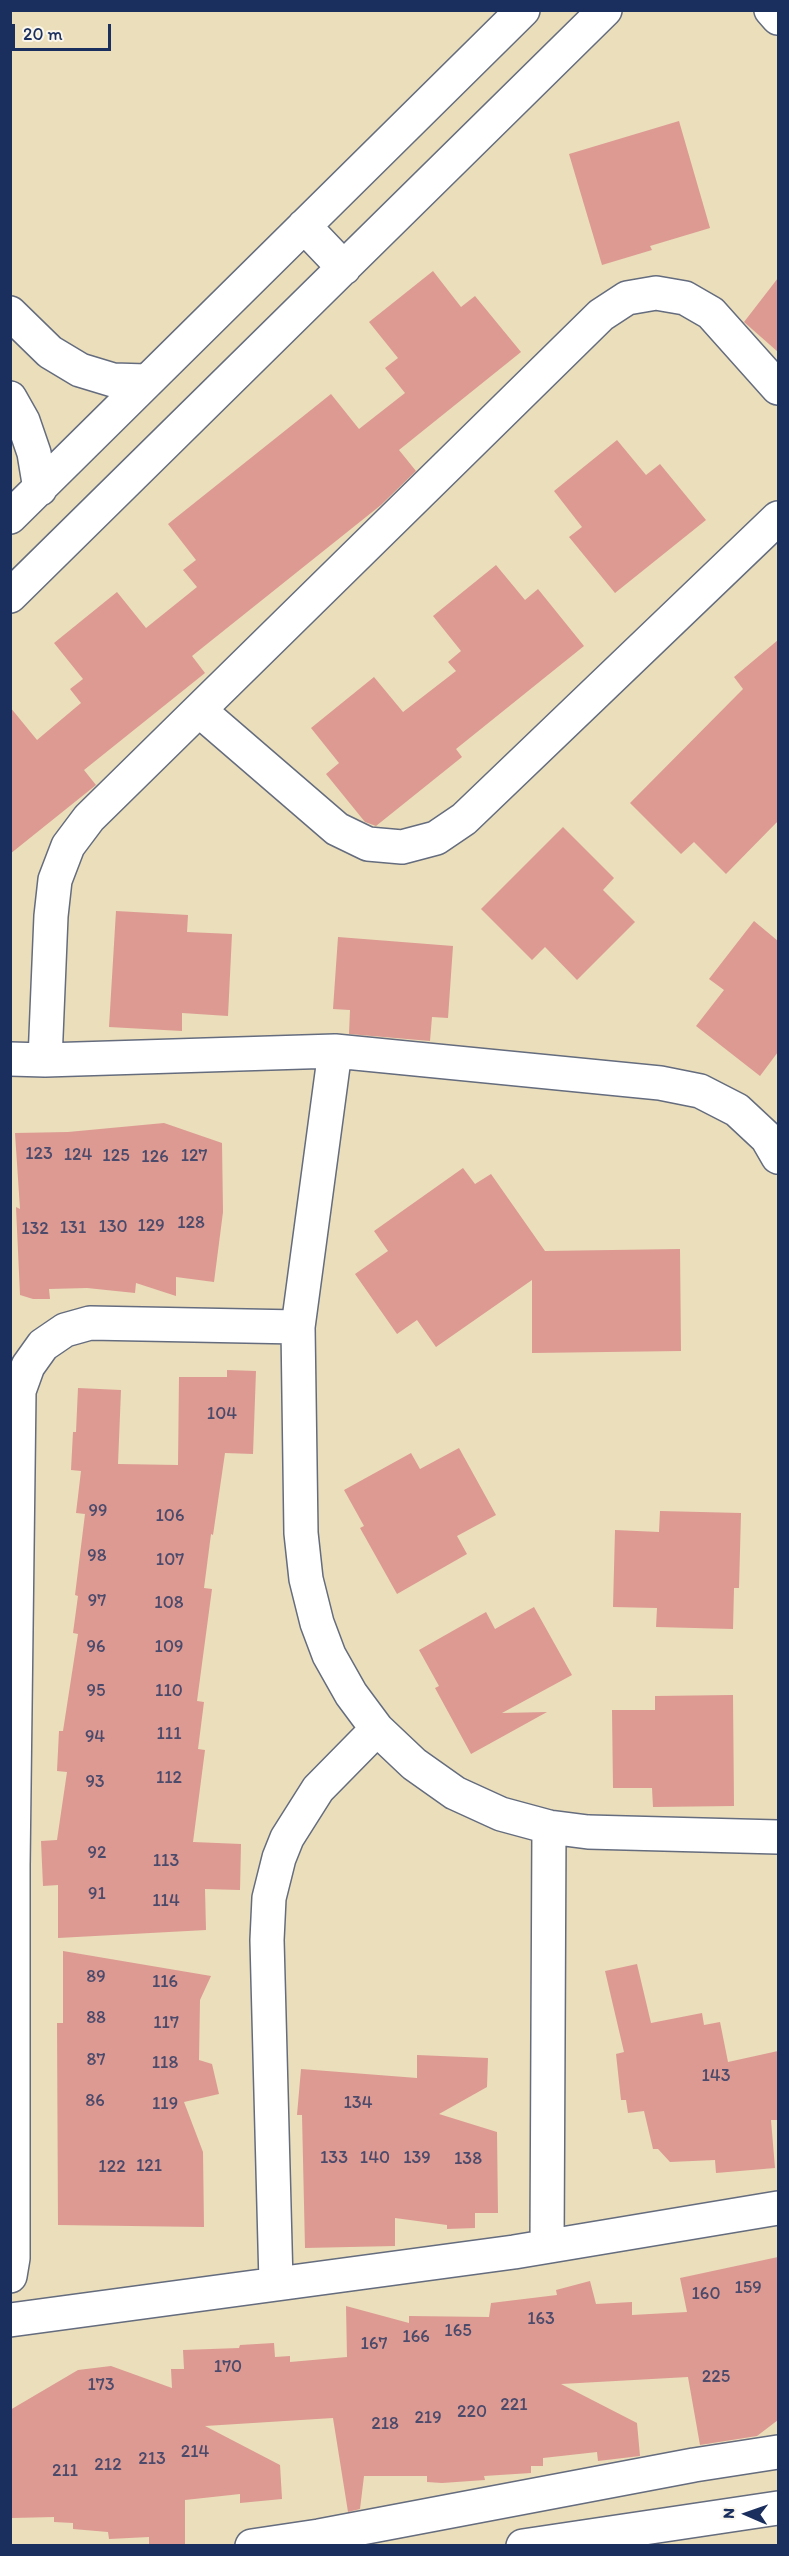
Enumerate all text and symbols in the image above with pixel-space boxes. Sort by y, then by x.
scale bar [15,12,114,50]
text: 20 m [23,23,63,45]
house number: 123 [25,1143,53,1165]
house number: 124 [64,1144,92,1166]
house number: 125 [102,1145,130,1167]
house number: 127 [181,1145,207,1167]
house number: 126 [141,1146,169,1168]
house number: 128 [177,1212,205,1234]
house number: 129 [137,1215,165,1237]
house number: 130 [98,1216,128,1238]
house number: 131 [60,1217,86,1239]
house number: 132 [21,1218,49,1240]
house number: 104 [207,1403,237,1425]
house number: 99 [89,1500,107,1522]
house number: 106 [156,1505,184,1527]
house number: 98 [87,1545,107,1567]
house number: 107 [156,1549,184,1571]
house number: 97 [88,1590,106,1612]
house number: 108 [154,1592,184,1614]
house number: 96 [87,1636,105,1658]
house number: 109 [155,1636,183,1658]
house number: 95 [87,1680,105,1702]
house number: 110 [155,1680,183,1702]
house number: 111 [156,1723,182,1745]
house number: 94 [85,1726,105,1748]
house number: 112 [156,1767,182,1789]
house number: 93 [85,1771,105,1793]
house number: 92 [88,1842,106,1864]
house number: 113 [153,1850,179,1872]
house number: 91 [88,1883,106,1905]
house number: 114 [152,1890,180,1912]
house number: 89 [86,1966,106,1988]
house number: 116 [152,1971,178,1993]
house number: 88 [86,2007,106,2029]
house number: 117 [153,2012,179,2034]
house number: 87 [87,2049,105,2071]
house number: 118 [152,2052,178,2074]
house number: 143 [702,2065,730,2087]
house number: 86 [85,2090,105,2112]
house number: 134 [344,2092,372,2114]
house number: 119 [152,2093,178,2115]
house number: 133 [320,2147,348,2169]
house number: 140 [360,2147,390,2169]
house number: 139 [403,2147,431,2169]
house number: 138 [454,2148,482,2170]
house number: 121 [136,2155,162,2177]
house number: 122 [98,2156,126,2178]
house number: 159 [734,2277,762,2299]
house number: 160 [692,2283,720,2305]
house number: 163 [527,2308,555,2330]
house number: 165 [444,2320,472,2342]
house number: 166 [402,2326,430,2348]
house number: 167 [361,2333,387,2355]
house number: 170 [214,2356,242,2378]
house number: 225 [702,2366,730,2388]
house number: 173 [87,2374,115,2396]
house number: 221 [500,2394,528,2416]
house number: 220 [457,2401,487,2423]
house number: 219 [414,2407,442,2429]
house number: 218 [371,2413,399,2435]
house number: 214 [181,2441,209,2463]
house number: 213 [138,2448,166,2470]
house number: 212 [94,2454,122,2476]
house number: 211 [52,2460,78,2482]
north arrow [717,2484,777,2544]
text: N [719,2508,738,2519]

